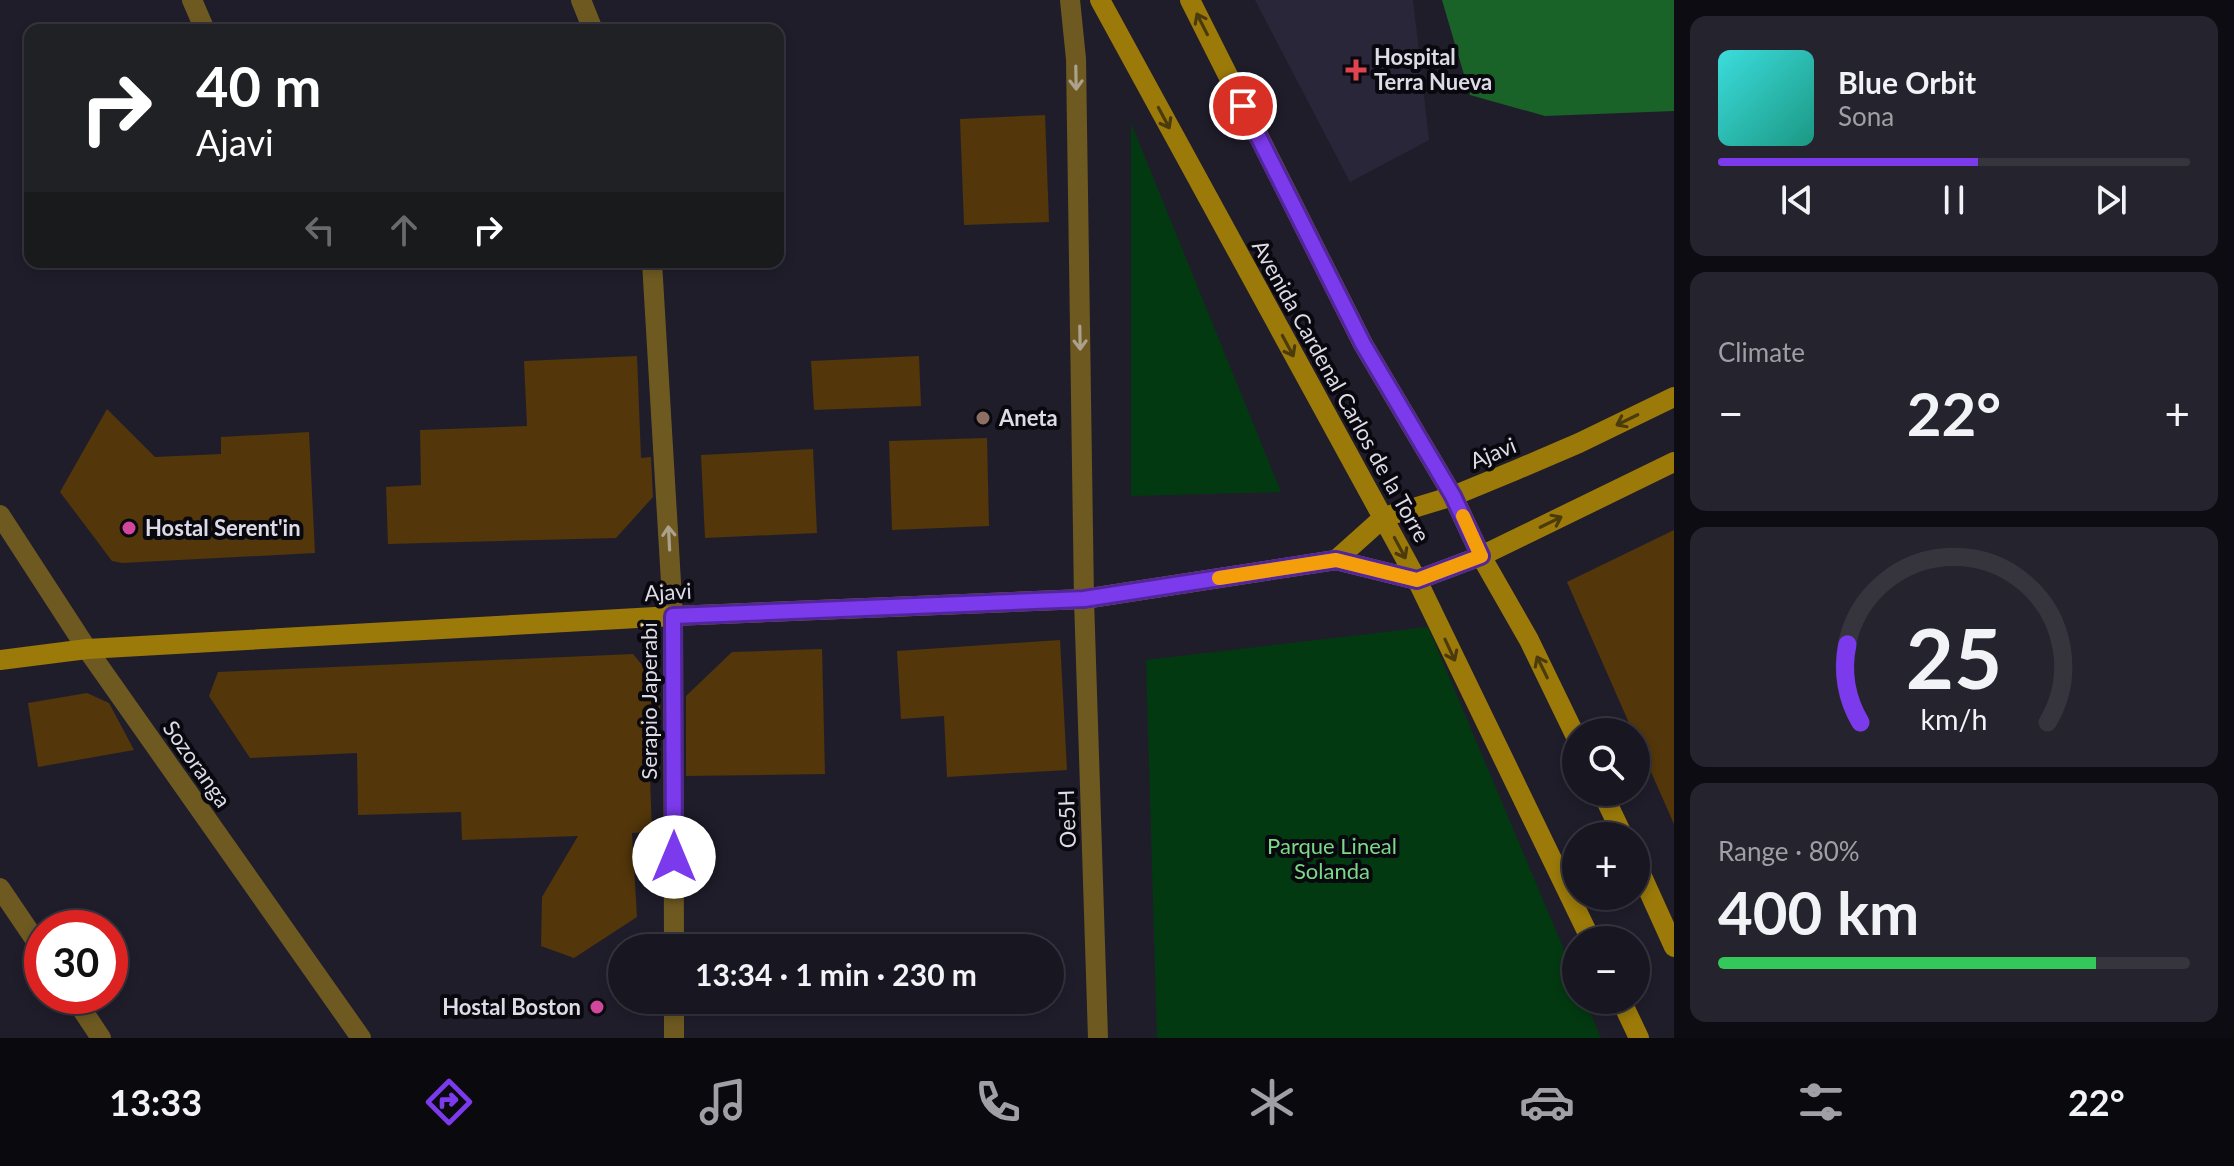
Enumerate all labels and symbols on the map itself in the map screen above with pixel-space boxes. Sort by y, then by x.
one-way arrow [1194,13,1209,37]
place label: Hospital Terra Nueva [1374,43,1492,95]
marker: Hospital Terra Nueva [1345,59,1367,81]
one-way arrow [1068,64,1084,91]
pin [1209,72,1277,140]
one-way arrow [1157,105,1172,129]
street label: Avenida Cardenal Carlos de la Torre [1247,235,1436,547]
one-way arrow [1072,324,1088,351]
one-way arrow [1281,334,1296,358]
place label: Aneta [998,404,1058,431]
marker: Aneta [974,409,992,427]
one-way arrow [1615,413,1639,428]
street label: Ajavi [1466,431,1520,474]
place label: Hostal Serent'in [145,514,301,541]
one-way arrow [1539,514,1563,529]
marker: Hostal Serent'in [120,519,138,537]
one-way arrow [661,525,676,552]
one-way arrow [1393,536,1409,560]
street label: Ajavi [644,577,692,606]
street label: Serapio Japerabi [635,622,662,780]
one-way arrow [1443,638,1458,662]
one-way arrow [1534,655,1549,679]
street label: Sozoranga [158,715,237,812]
street label: Oe5H [1052,789,1081,849]
position arrow [632,815,716,899]
park label: Parque Lineal Solanda [1267,832,1397,884]
speed limit sign: 30 [24,910,128,1014]
place label: Hostal Boston [442,993,581,1020]
marker: Hostal Boston [588,998,606,1016]

